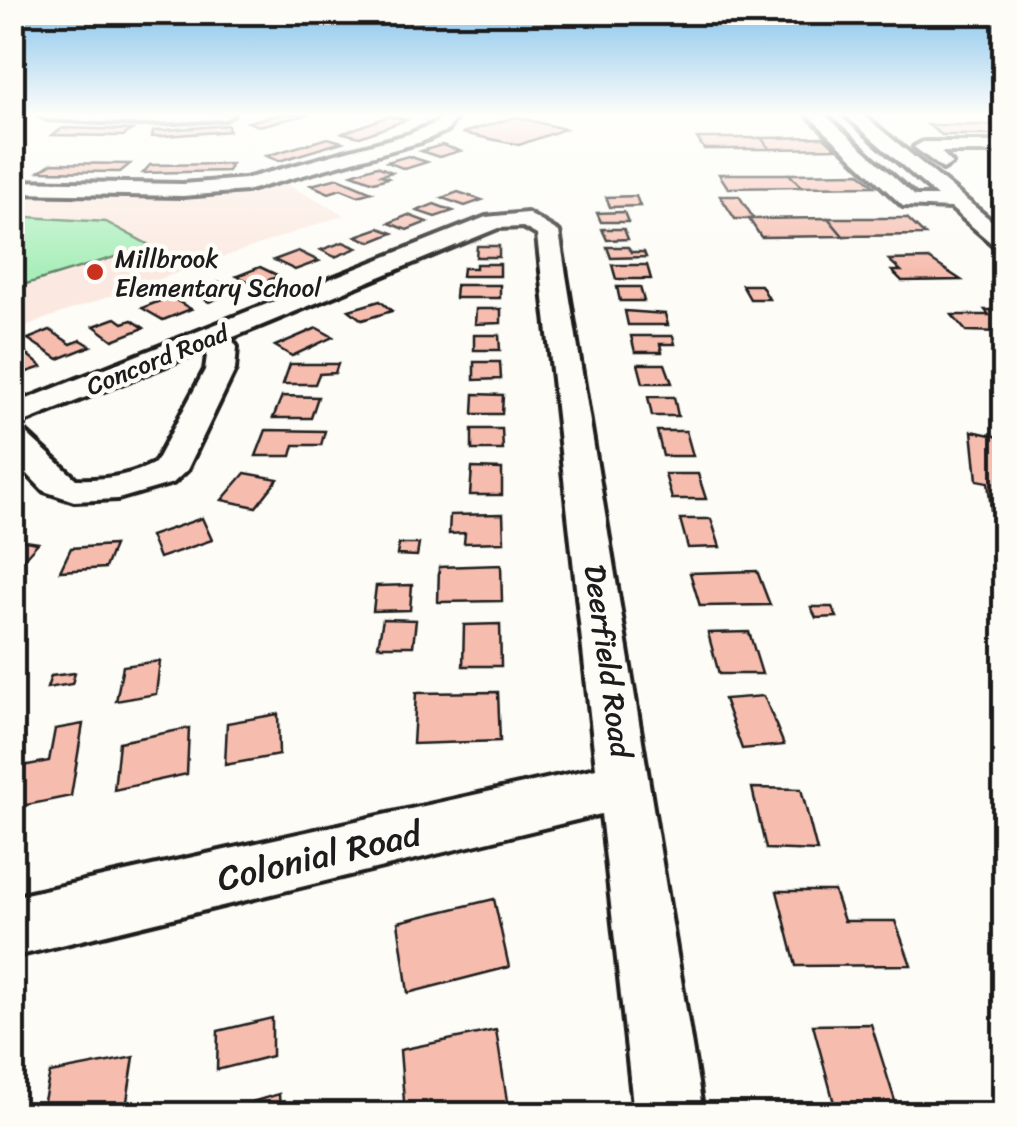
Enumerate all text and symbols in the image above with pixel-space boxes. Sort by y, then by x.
place label: Millbrook Elementary School [115,236,322,310]
marker: Millbrook Elementary School [84,261,106,283]
street label: Concord Road [79,310,237,408]
street label: Deerfield Road [568,561,649,763]
street label: Colonial Road [211,802,430,910]

